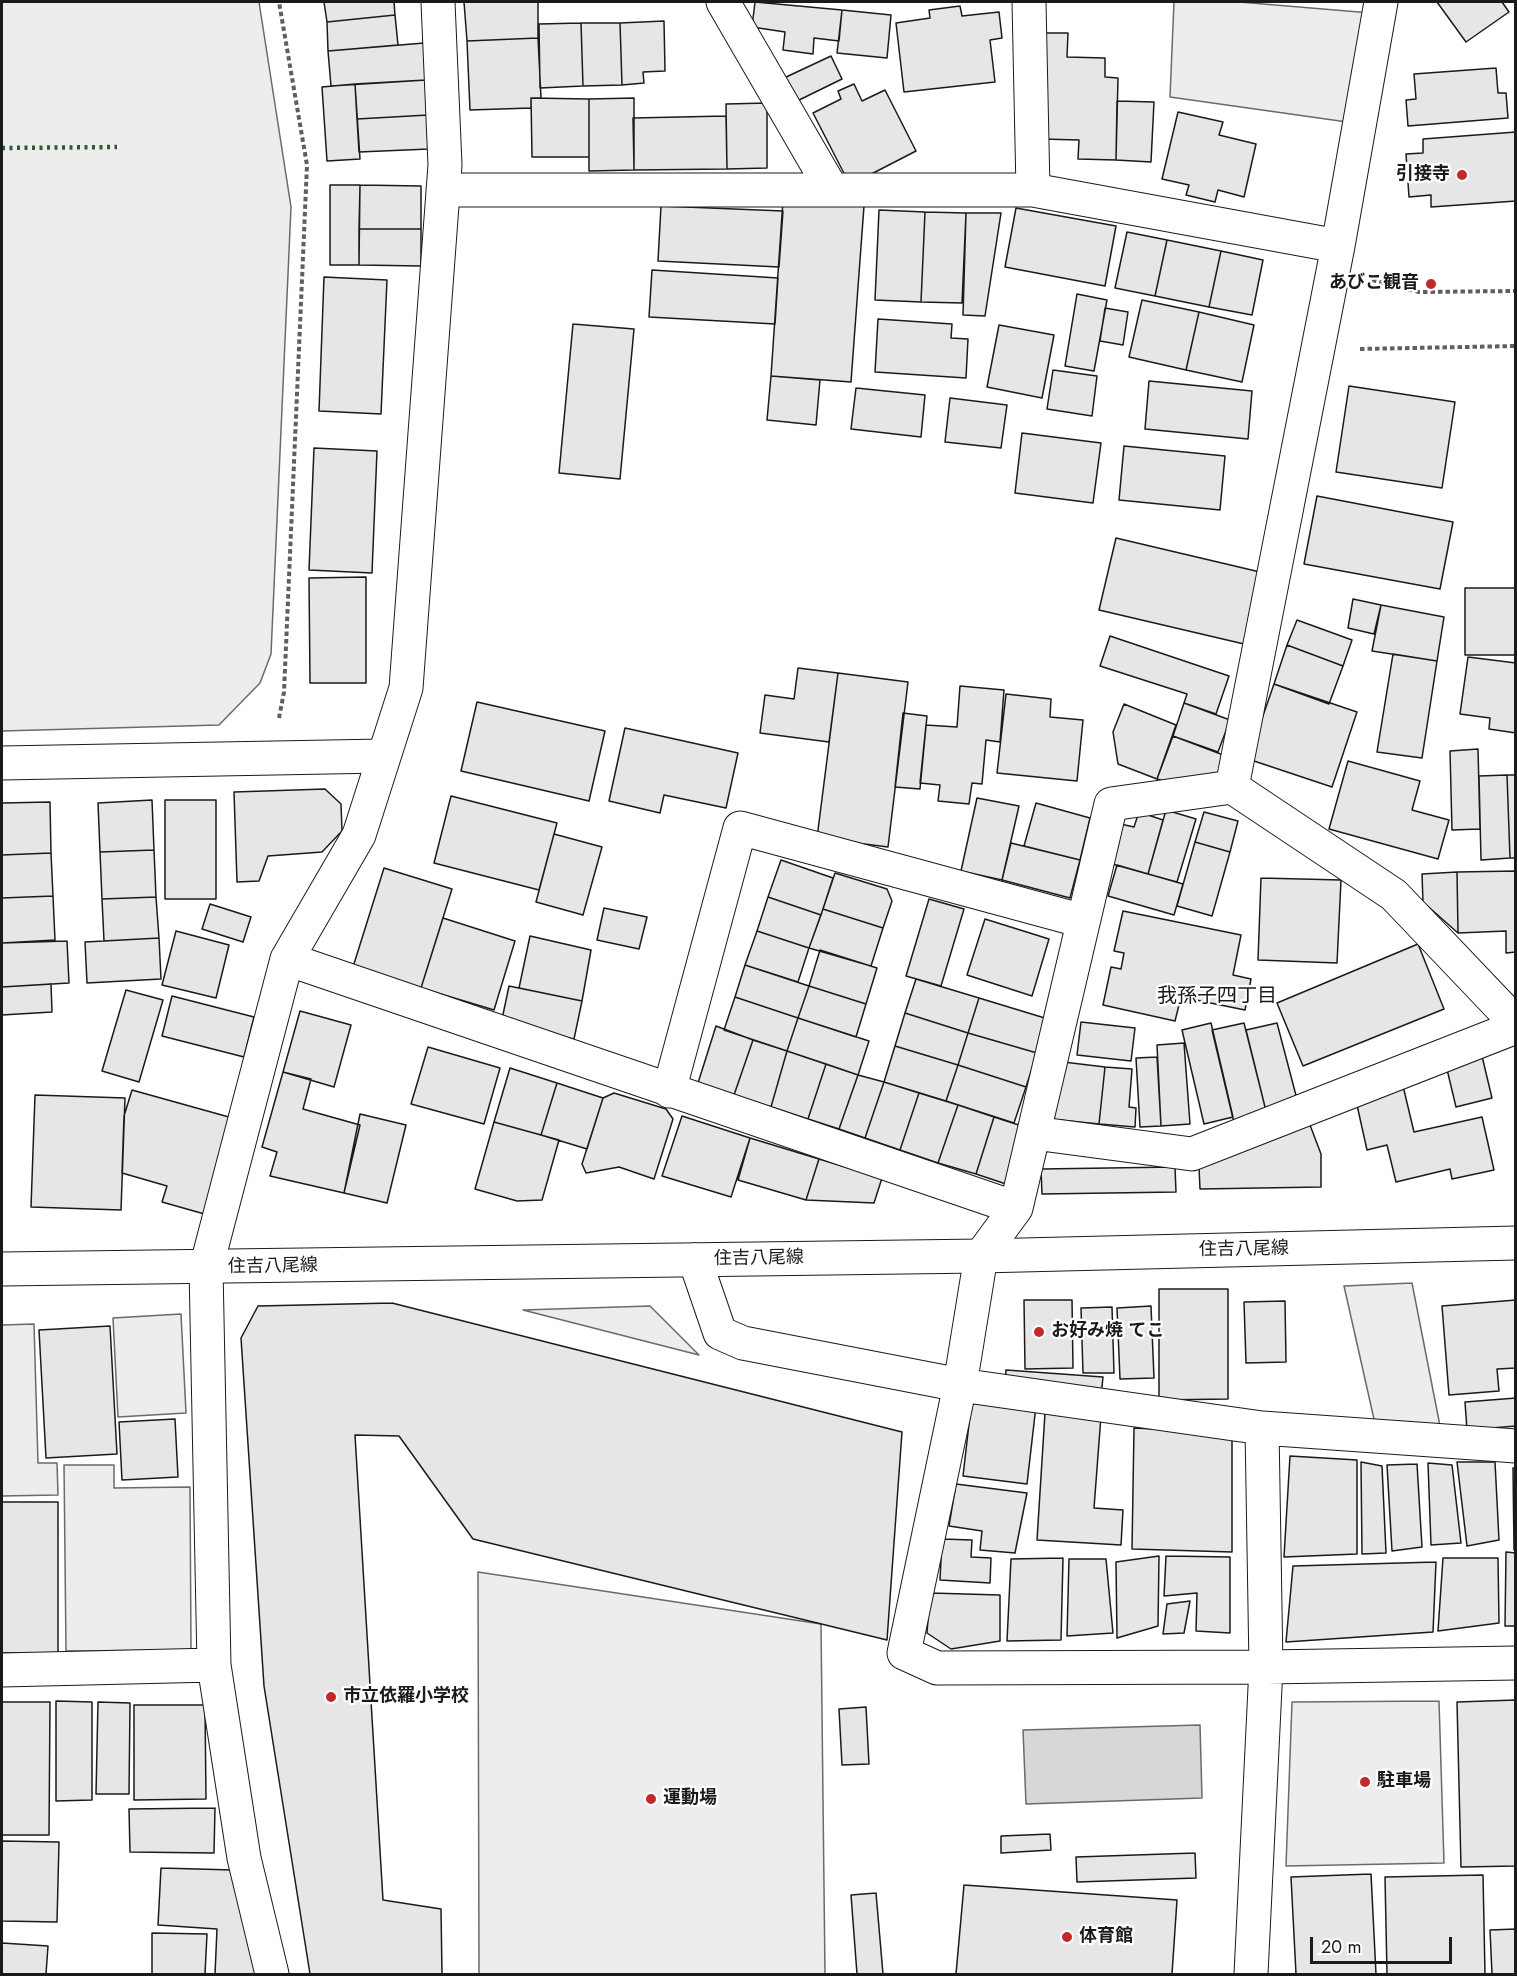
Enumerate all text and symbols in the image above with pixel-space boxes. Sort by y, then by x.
place label: 引接寺 [1396,164,1450,186]
marker: 引接寺 [1455,168,1469,182]
place label: あびこ観音 [1329,273,1419,295]
marker: あびこ観音 [1424,277,1438,291]
district label: 我孫子四丁目 [1157,985,1277,1009]
street label: 住吉八尾線 [1199,1238,1289,1262]
street label: 住吉八尾線 [714,1247,804,1271]
street label: 住吉八尾線 [228,1255,318,1279]
place label: お好み焼 てこ [1051,1321,1164,1343]
marker: お好み焼 てこ [1032,1325,1046,1339]
place label: 市立依羅小学校 [343,1686,469,1708]
marker: 市立依羅小学校 [324,1690,338,1704]
place label: 駐車場 [1377,1771,1431,1793]
marker: 駐車場 [1358,1775,1372,1789]
place label: 運動場 [663,1788,717,1810]
marker: 運動場 [644,1792,658,1806]
scale bar [1313,1925,1456,1963]
place label: 体育館 [1079,1926,1133,1948]
marker: 体育館 [1060,1930,1074,1944]
text: 20 m [1321,1934,1361,1960]

